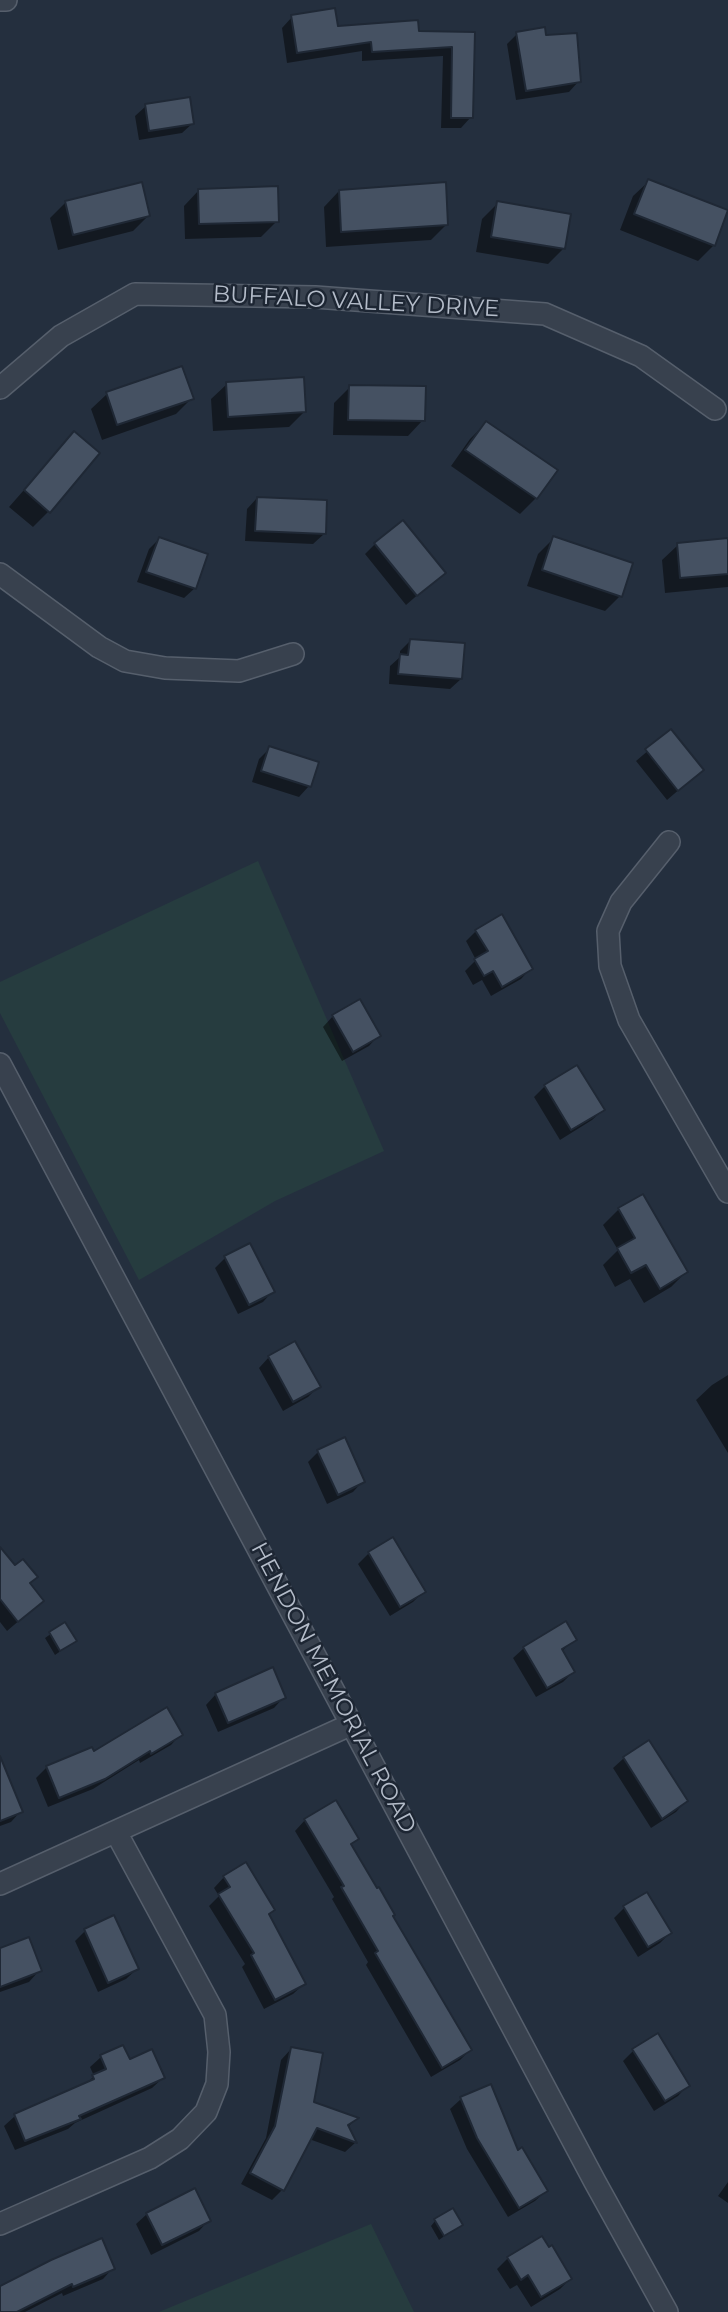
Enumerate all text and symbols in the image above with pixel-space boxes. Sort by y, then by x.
street label: BUFFALO VALLEY DRIVE [212,281,500,323]
street label: HENDON MEMORIAL ROAD [244,1538,422,1838]

